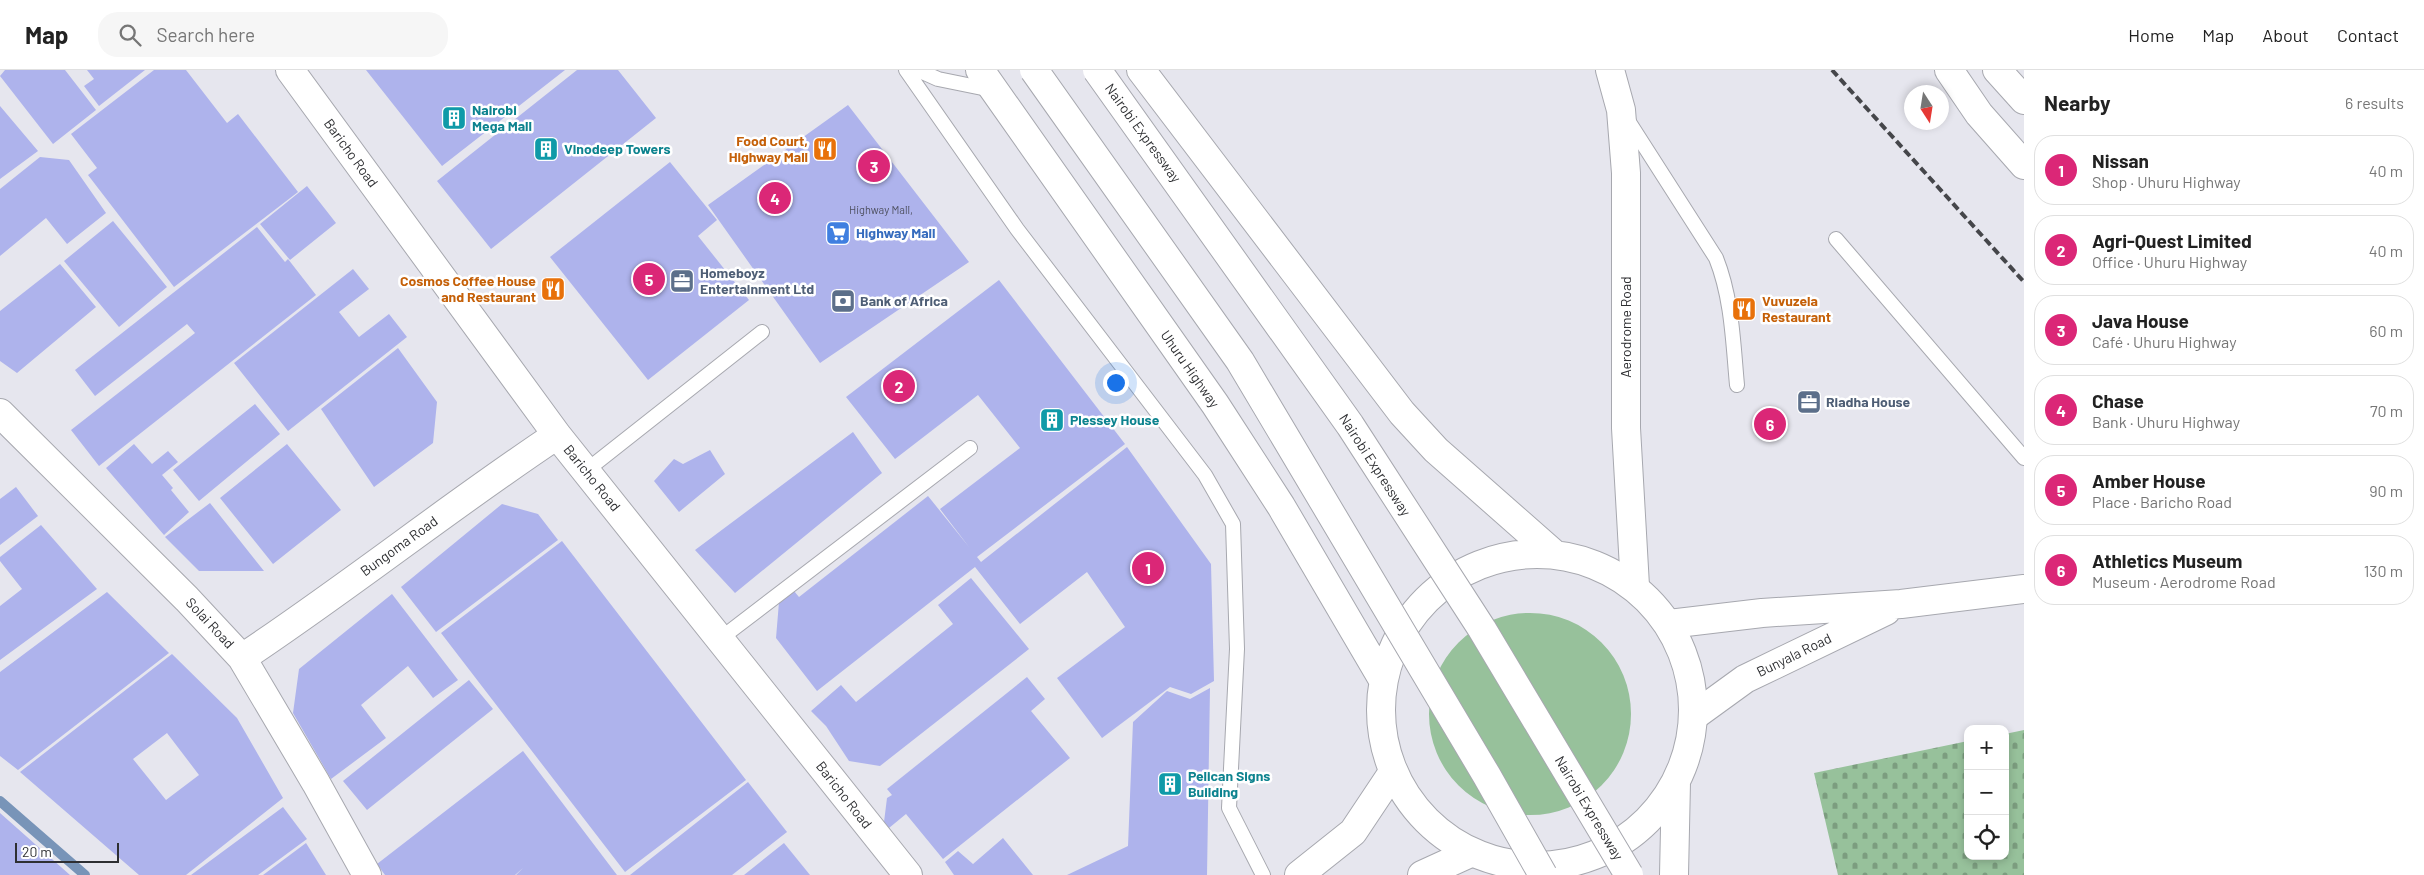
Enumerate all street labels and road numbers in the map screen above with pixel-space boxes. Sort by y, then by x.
street label: Nairobi Expressway [1102,80,1185,186]
street label: Baricho Road [321,115,382,190]
street label: Aerodrome Road [1617,276,1634,378]
street label: Uhuru Highway [1157,327,1224,411]
street label: Nairobi Expressway [1336,410,1415,519]
street label: Baricho Road [560,441,624,514]
street label: Bungoma Road [357,512,441,579]
street label: Solai Road [182,594,238,652]
street label: Bunyala Road [1754,629,1834,680]
street label: Nairobi Expressway [1552,753,1627,863]
street label: Baricho Road [813,758,876,832]

